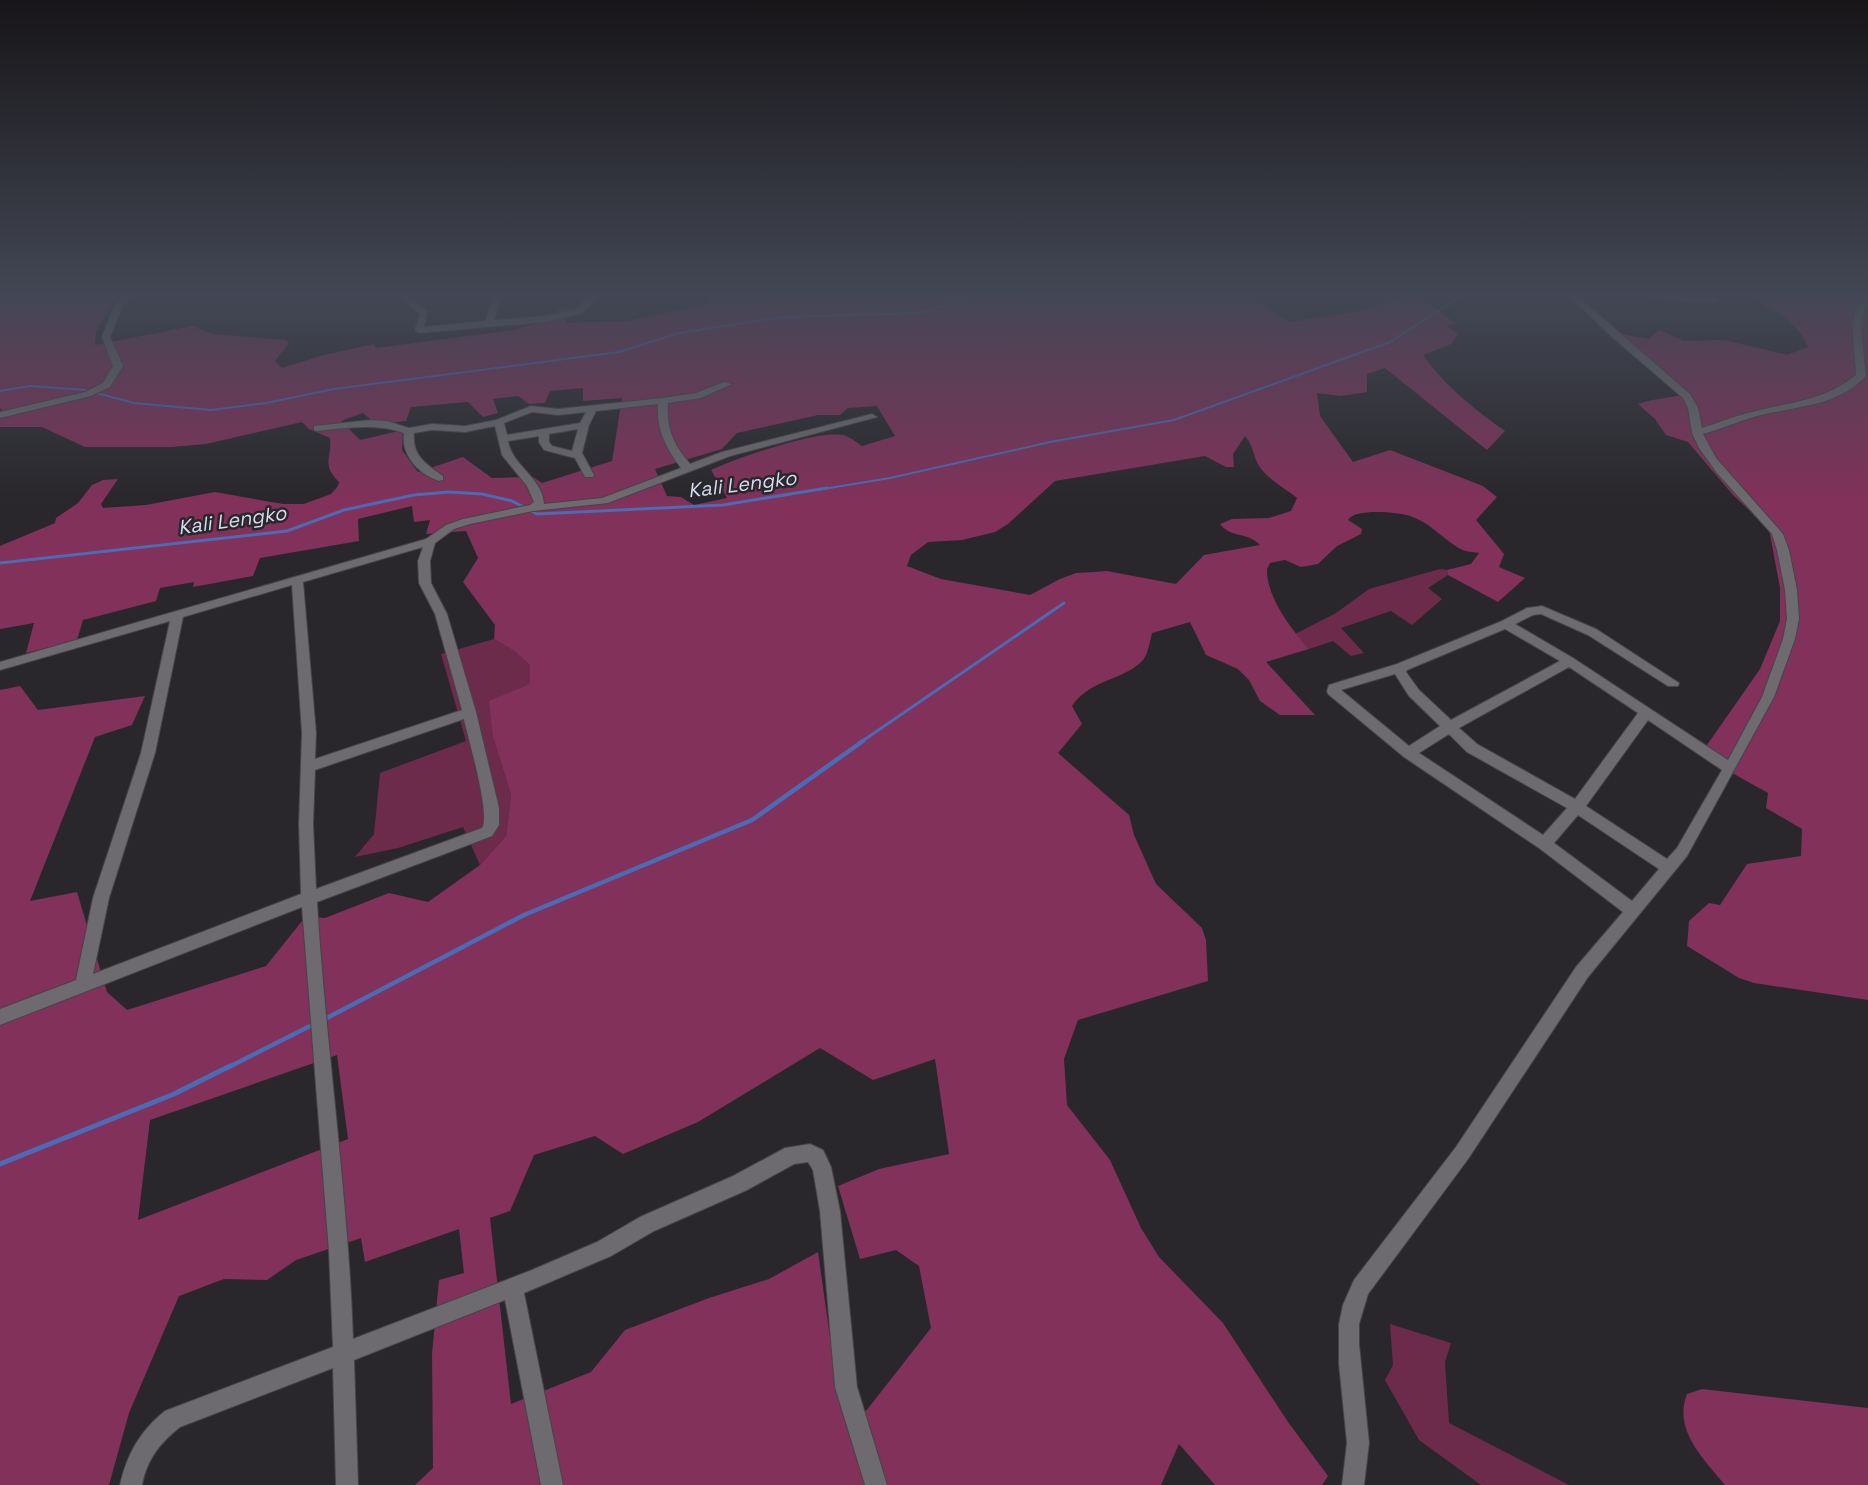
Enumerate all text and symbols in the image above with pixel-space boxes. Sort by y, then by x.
water label: Kali Lengko [686,464,798,504]
water label: Kali Lengko [176,499,288,540]

